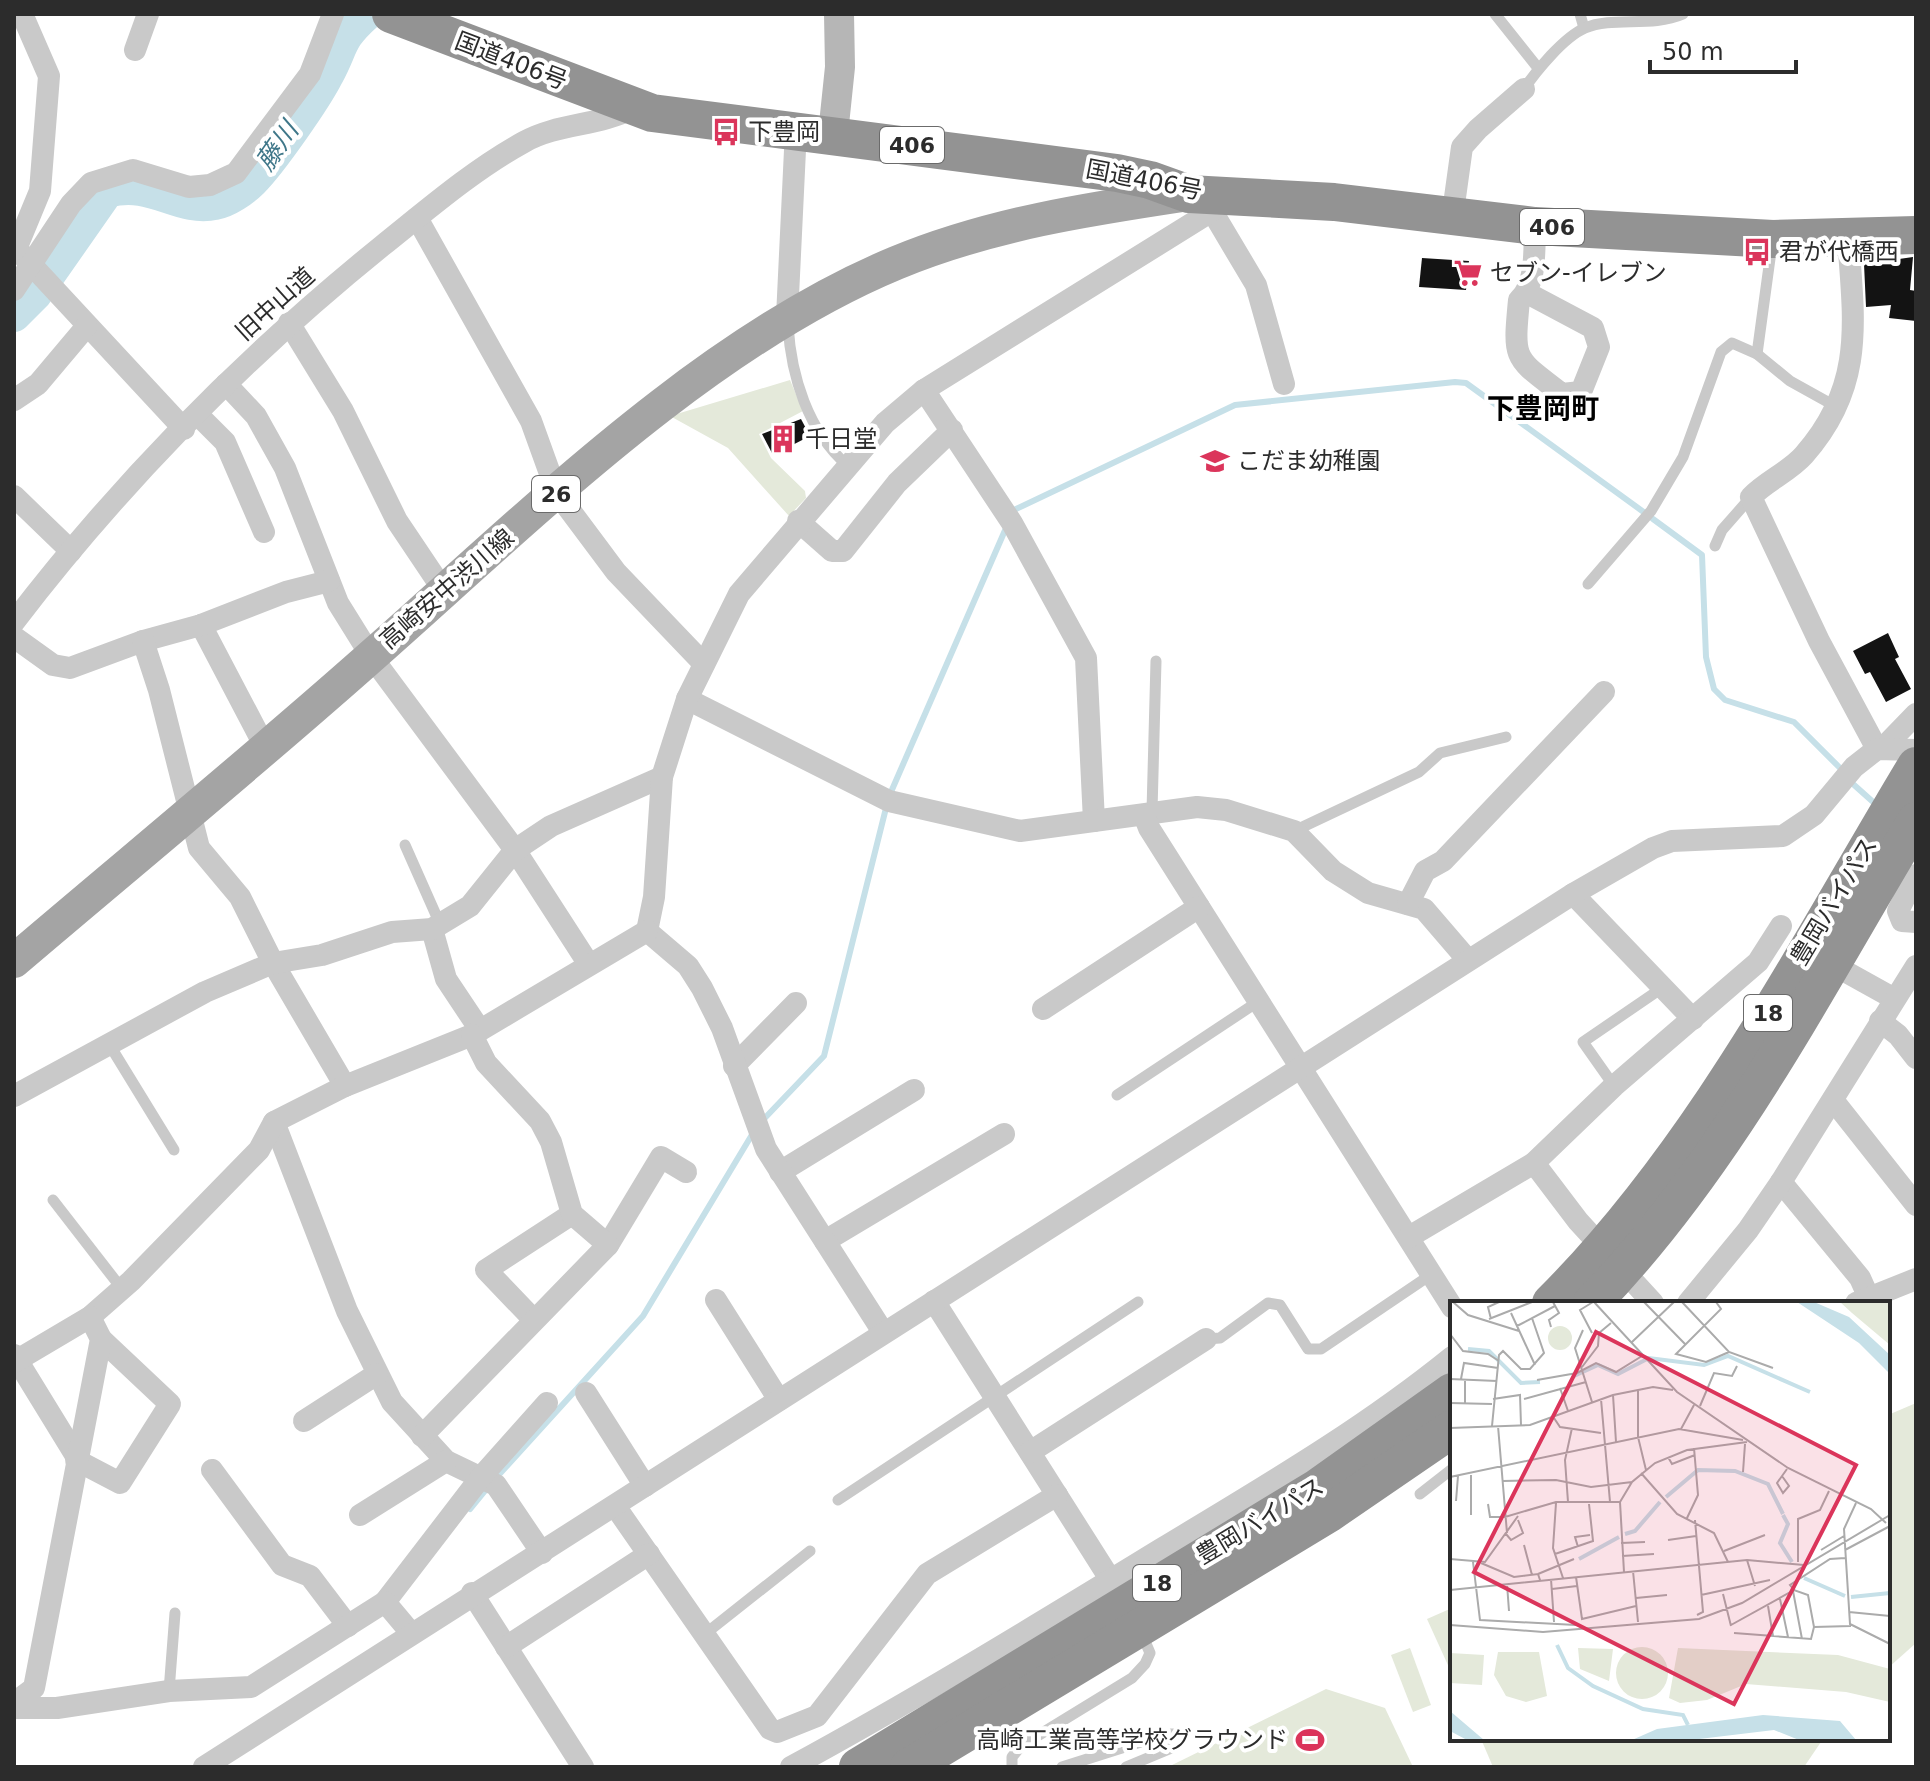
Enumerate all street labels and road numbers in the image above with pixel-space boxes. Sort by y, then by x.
street label: 国道406号 [451,27,571,95]
road number: 406 [880,127,944,163]
street label: 国道406号 [1084,155,1204,205]
road number: 406 [1520,209,1584,245]
street label: 旧中山道 [230,261,320,347]
road number: 26 [532,476,580,512]
street label: 高崎安中渋川線 [374,523,520,655]
street label: 豊岡バイパス [1785,832,1883,970]
road number: 18 [1744,995,1792,1031]
street label: 豊岡バイパス [1191,1472,1329,1570]
road number: 18 [1133,1565,1181,1601]

